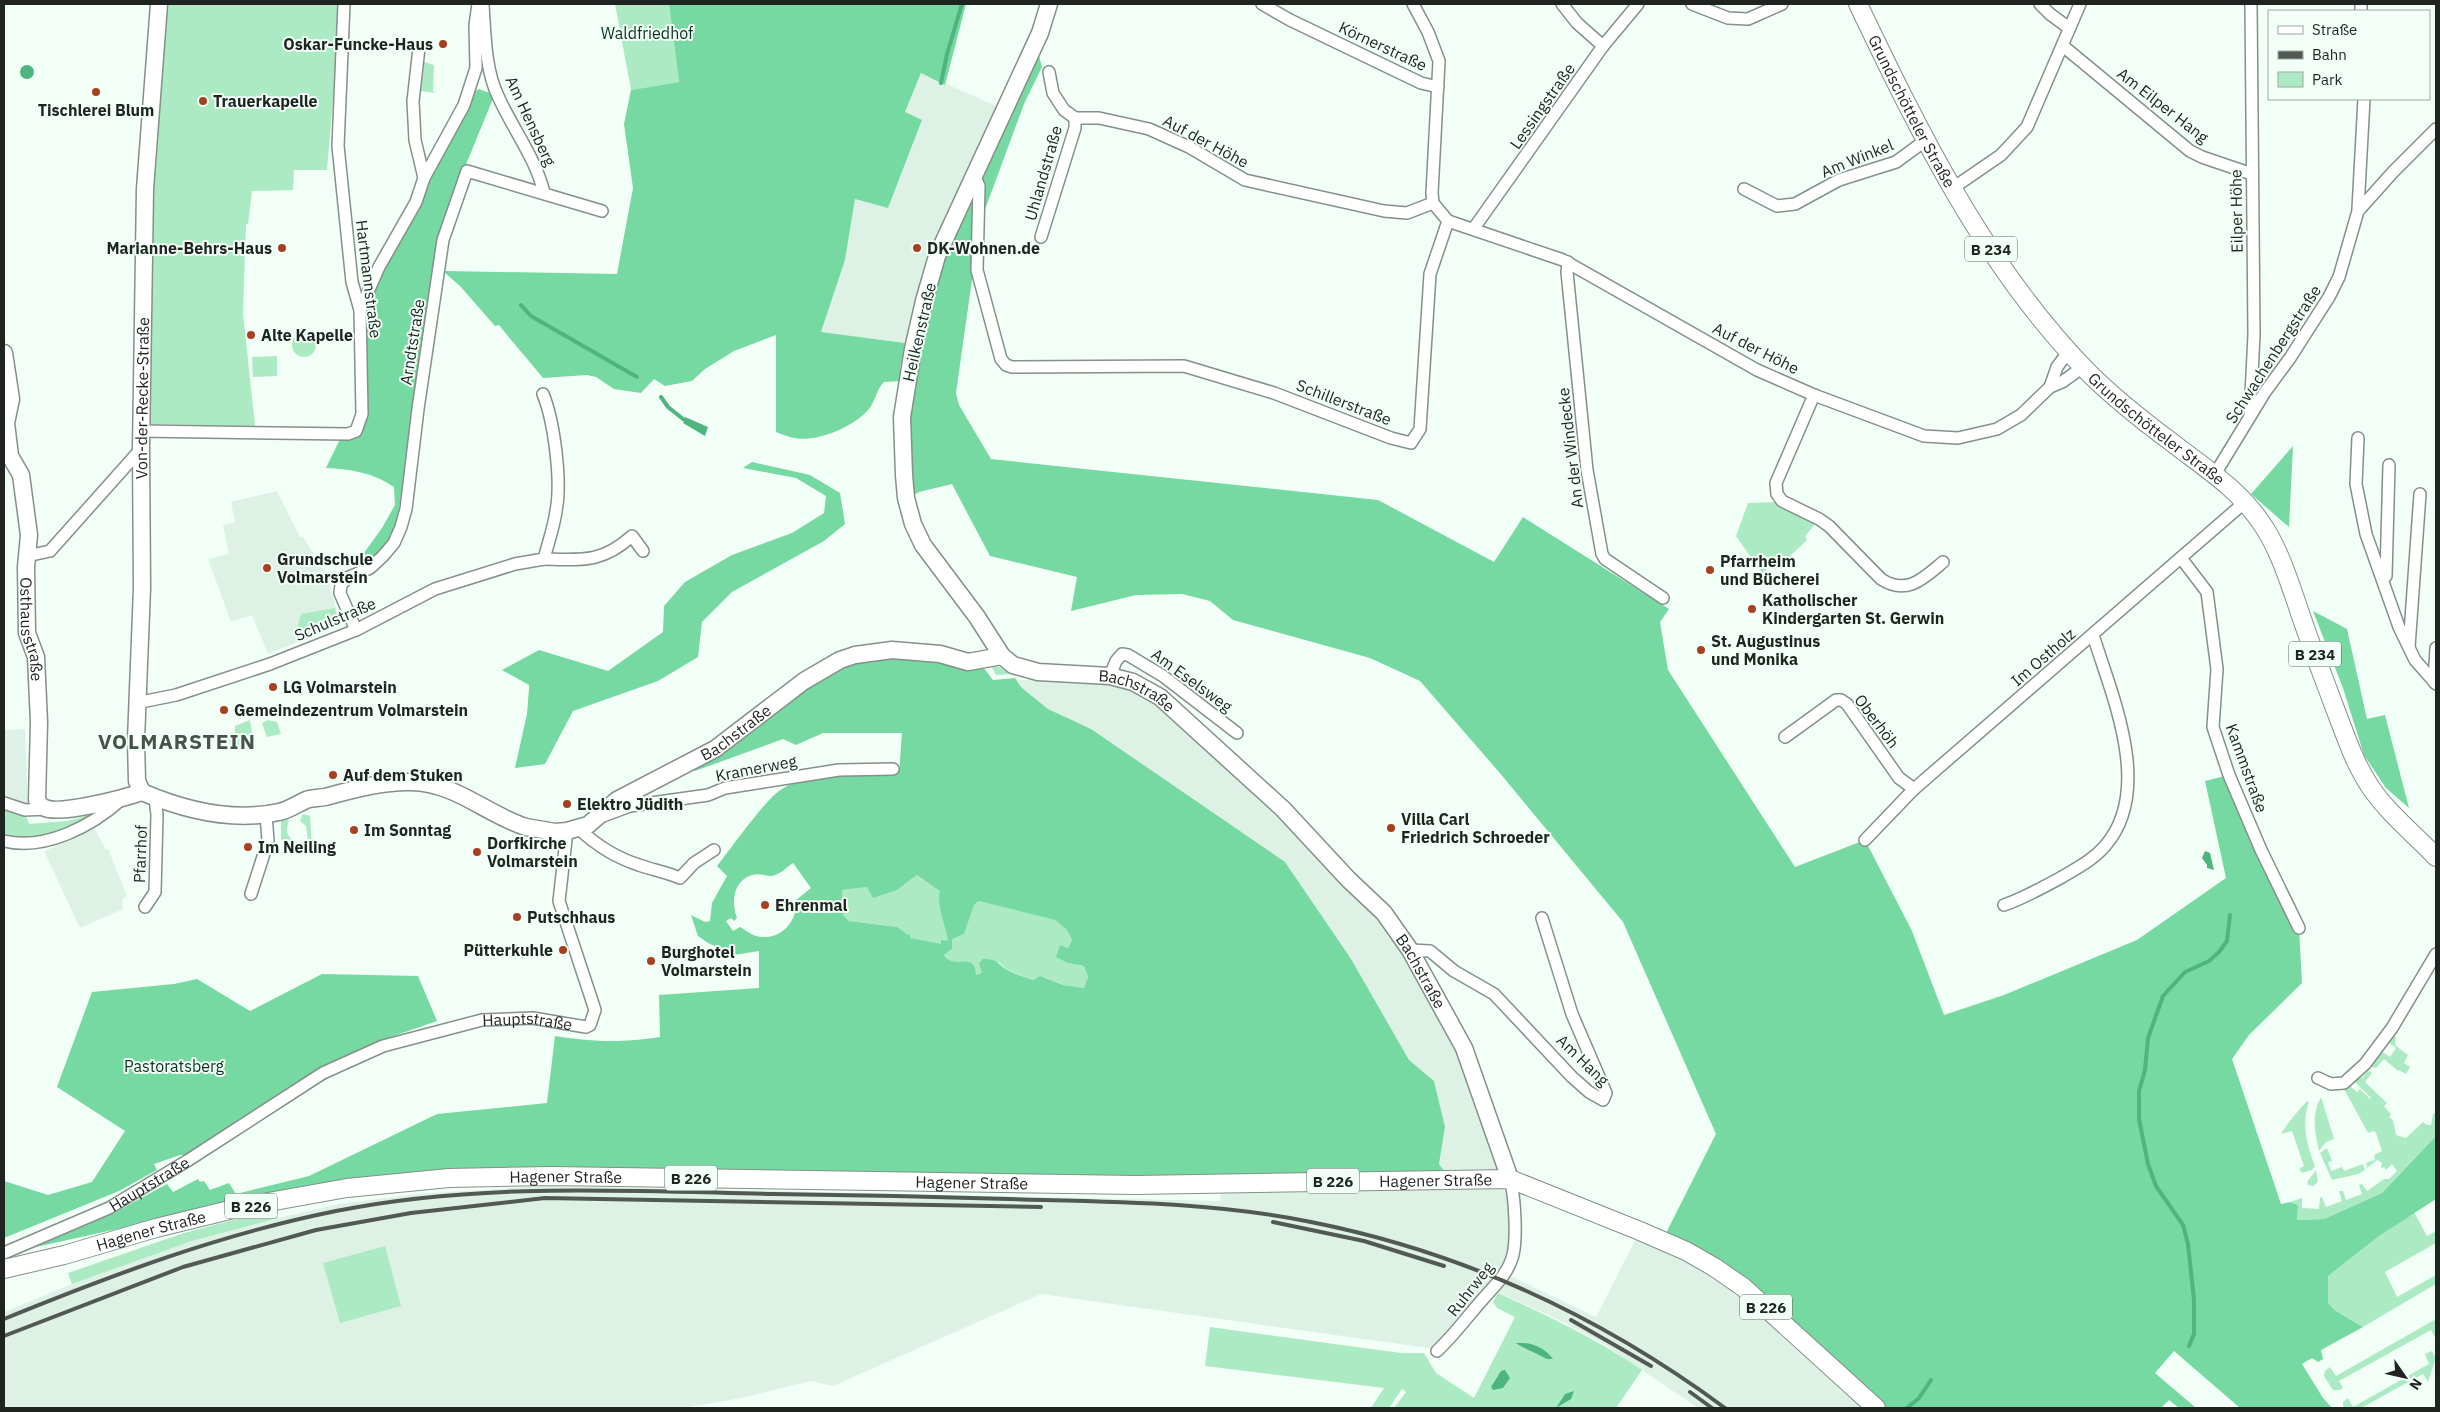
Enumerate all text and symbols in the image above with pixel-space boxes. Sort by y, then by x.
legend [2268,10,2430,100]
street label: Körnerstraße [1336,17,1430,75]
text: Straße [2312,20,2357,39]
park label: Waldfriedhof [601,23,693,43]
street label: Grundschötteler Straße [1864,31,1960,191]
place label: Oskar-Funcke-Haus [283,34,433,54]
marker: Oskar-Funcke-Haus [437,38,449,50]
text: Bahn [2312,45,2347,64]
street label: Lessingstraße [1505,59,1579,153]
street label: Am Eilper Hang [2113,63,2213,147]
text: Park [2312,70,2342,89]
street label: Am Hensberg [501,73,561,170]
marker: Tischlerei Blum [90,86,102,98]
place label: Trauerkapelle [213,91,318,111]
marker: Trauerkapelle [197,95,209,107]
place label: Tischlerei Blum [38,100,154,120]
street label: Auf der Höhe [1160,110,1252,172]
street label: Uhlandstraße [1020,123,1066,223]
street label: Am Winkel [1818,134,1896,182]
street label: Eilper Höhe [2225,169,2247,253]
street label: Hartmannstraße [352,219,386,339]
road number: B 234 [1965,236,2017,262]
place label: Marianne-Behrs-Haus [107,238,272,258]
place label: DK-Wohnen.de [927,238,1040,258]
marker: Marianne-Behrs-Haus [276,242,288,254]
marker: DK-Wohnen.de [911,242,923,254]
street label: Heilkenstraße [898,280,940,384]
street label: Schwachenbergstraße [2221,281,2325,427]
street label: Arndtstraße [395,297,429,386]
street label: Von-der-Recke-Straße [131,317,153,479]
street label: Auf der Höhe [1710,318,1803,378]
place label: Alte Kapelle [261,325,353,345]
marker: Alte Kapelle [245,329,257,341]
street label: Grundschötteler Straße [2084,368,2229,489]
street label: Schillerstraße [1294,375,1395,429]
street label: An der Windecke [1553,386,1587,509]
place label: Grundschule Volmarstein [277,549,373,587]
place label: Pfarrheim und Bücherei [1720,551,1820,589]
marker: Grundschule Volmarstein [261,562,273,574]
marker: Pfarrheim und Bücherei [1704,564,1716,576]
street label: Osthausstraße [16,577,47,682]
place label: Katholischer Kindergarten St. Gerwin [1762,590,1944,628]
street label: Schulstraße [291,593,379,645]
marker: Katholischer Kindergarten St. Gerwin [1746,603,1758,615]
street label: Im Ostholz [2007,624,2079,690]
place label: St. Augustinus und Monika [1711,631,1820,669]
road number: B 234 [2289,642,2341,666]
street label: Am Eselsweg [1148,644,1237,716]
marker: St. Augustinus und Monika [1695,644,1707,656]
street label: Bachstraße [1098,665,1179,716]
place label: LG Volmarstein [283,677,397,697]
marker: LG Volmarstein [267,681,279,693]
street label: Oberhöh [1850,690,1904,752]
place label: Gemeindezentrum Volmarstein [234,700,468,720]
street label: Bachstraße [697,700,775,765]
marker: Gemeindezentrum Volmarstein [218,704,230,716]
street label: Kammstraße [2222,721,2272,815]
district label: VOLMARSTEIN [98,727,256,755]
street label: Kramerweg [714,750,799,786]
place label: Auf dem Stuken [343,765,463,785]
marker: Auf dem Stuken [327,769,339,781]
place label: Elektro Jüdith [577,794,683,814]
marker: Elektro Jüdith [561,798,573,810]
place label: Villa Carl Friedrich Schroeder [1401,809,1550,847]
place label: Im Sonntag [364,820,451,840]
marker: Villa Carl Friedrich Schroeder [1385,822,1397,834]
marker: Im Sonntag [348,824,360,836]
street label: Pfarrhof [129,825,151,883]
place label: Dorfkirche Volmarstein [487,833,578,871]
place label: Im Neiling [258,837,336,857]
marker: Im Neiling [242,841,254,853]
marker: Dorfkirche Volmarstein [471,846,483,858]
place label: Ehrenmal [775,895,848,915]
marker: Ehrenmal [759,899,771,911]
place label: Putschhaus [527,907,615,927]
marker: Putschhaus [511,911,523,923]
street label: Bachstraße [1392,930,1450,1012]
place label: Pütterkuhle [463,940,553,960]
place label: Burghotel Volmarstein [661,942,752,980]
marker: Pütterkuhle [557,944,569,956]
marker: Burghotel Volmarstein [645,955,657,967]
street label: Hauptstraße [482,1008,574,1035]
street label: Am Hang [1553,1030,1614,1090]
park label: Pastoratsberg [124,1056,225,1076]
street label: Hauptstraße [105,1152,193,1216]
street label: Hagener Straße [509,1166,623,1187]
road number: B 226 [665,1166,717,1190]
road number: B 226 [1307,1168,1359,1194]
street label: Hagener Straße [1379,1169,1492,1191]
street label: Hagener Straße [915,1172,1029,1193]
road number: B 226 [225,1194,277,1218]
street label: Hagener Straße [94,1206,208,1255]
street label: Ruhrweg [1442,1257,1498,1320]
road number: B 226 [1740,1294,1792,1320]
north arrow [2380,1352,2430,1402]
text: N [2405,1375,2426,1394]

